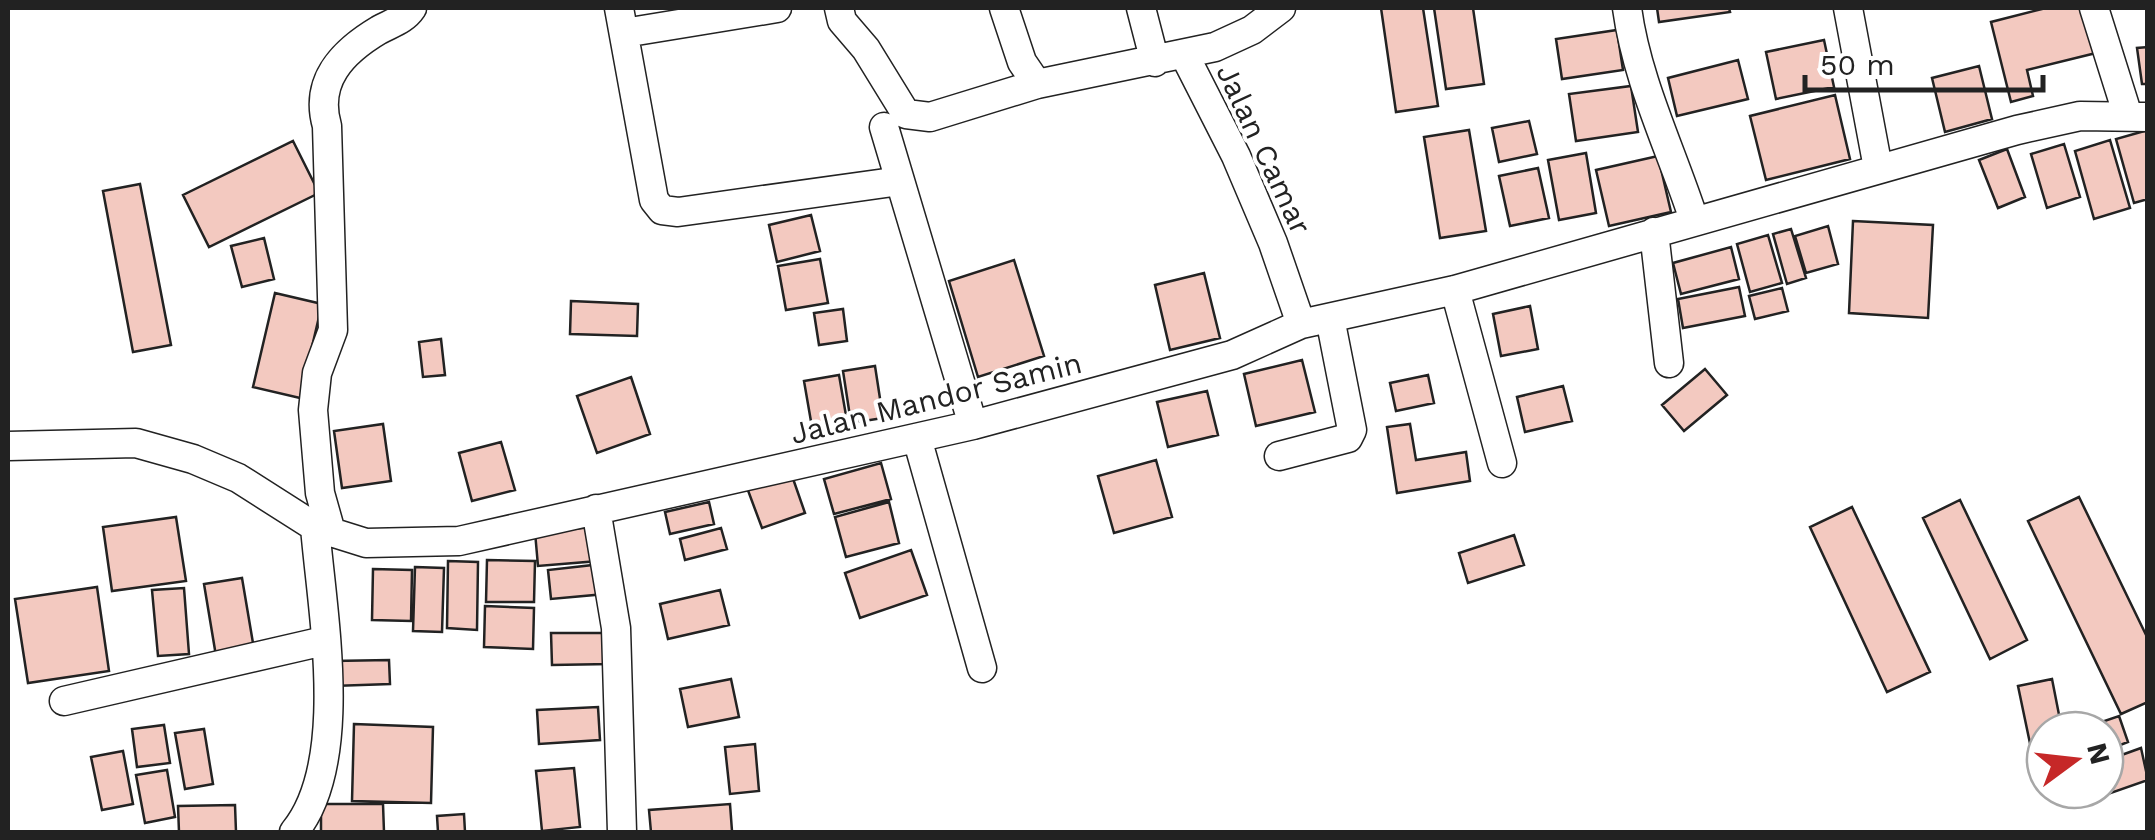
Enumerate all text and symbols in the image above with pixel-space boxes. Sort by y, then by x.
scale bar [1805,30,2042,92]
text: 50 m [1820,47,1895,82]
street label: Jalan Camar [1209,58,1319,240]
street label: Jalan Mandor Samin [787,345,1085,451]
north arrow [2025,710,2125,810]
text: N [2080,739,2117,768]

